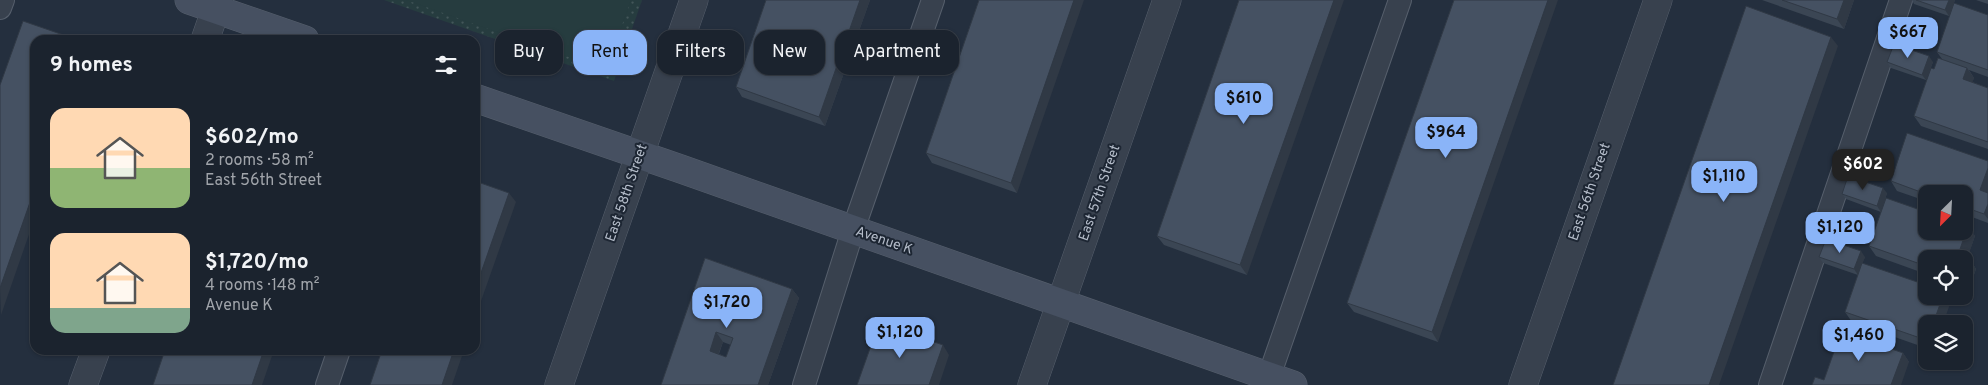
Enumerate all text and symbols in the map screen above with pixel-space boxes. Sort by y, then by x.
pin: $667 [1878,17,1938,59]
text: $667 [1889,23,1927,43]
chip: Buy [495,30,563,75]
chip: Rent [573,30,647,75]
chip: Filters [657,30,744,75]
chip: New [754,30,825,75]
chip: Apartment [835,30,959,75]
icon: filters [432,51,460,79]
text: 9 homes [50,52,133,79]
pin: $610 [1214,82,1274,125]
text: $610 [1226,89,1262,109]
pin: $964 [1416,116,1476,159]
text: $964 [1426,123,1466,143]
text: $602/mo [205,124,299,151]
icon: home [90,128,150,188]
street label: East 56th Street [1565,141,1615,243]
street label: East 58th Street [602,142,652,244]
street label: East 57th Street [1076,143,1124,243]
pin: $602 [1833,148,1893,191]
text: 2 rooms · 58 m² [205,151,314,171]
text: $602 [1843,155,1883,175]
pin: $1,110 [1683,160,1765,203]
text: $1,110 [1702,167,1746,187]
text: East 56th Street [205,171,322,191]
north arrow [1918,185,1972,240]
map controls [1918,185,1973,370]
pin: $1,120 [1799,212,1881,254]
text: $1,120 [1817,218,1863,238]
street label: Avenue K [853,223,915,259]
text: $1,720/mo [205,249,309,276]
button: locate [1918,250,1973,305]
icon: home [90,253,150,313]
text: 4 rooms · 148 m² [205,276,320,296]
pin: $1,720 [686,286,768,329]
text: $1,720 [703,293,751,313]
text: Avenue K [205,296,273,316]
button: layers [1918,315,1973,370]
pin: $1,120 [859,316,941,359]
pin: $1,460 [1818,320,1900,362]
text: $1,120 [877,323,923,343]
text: $1,460 [1834,326,1884,346]

